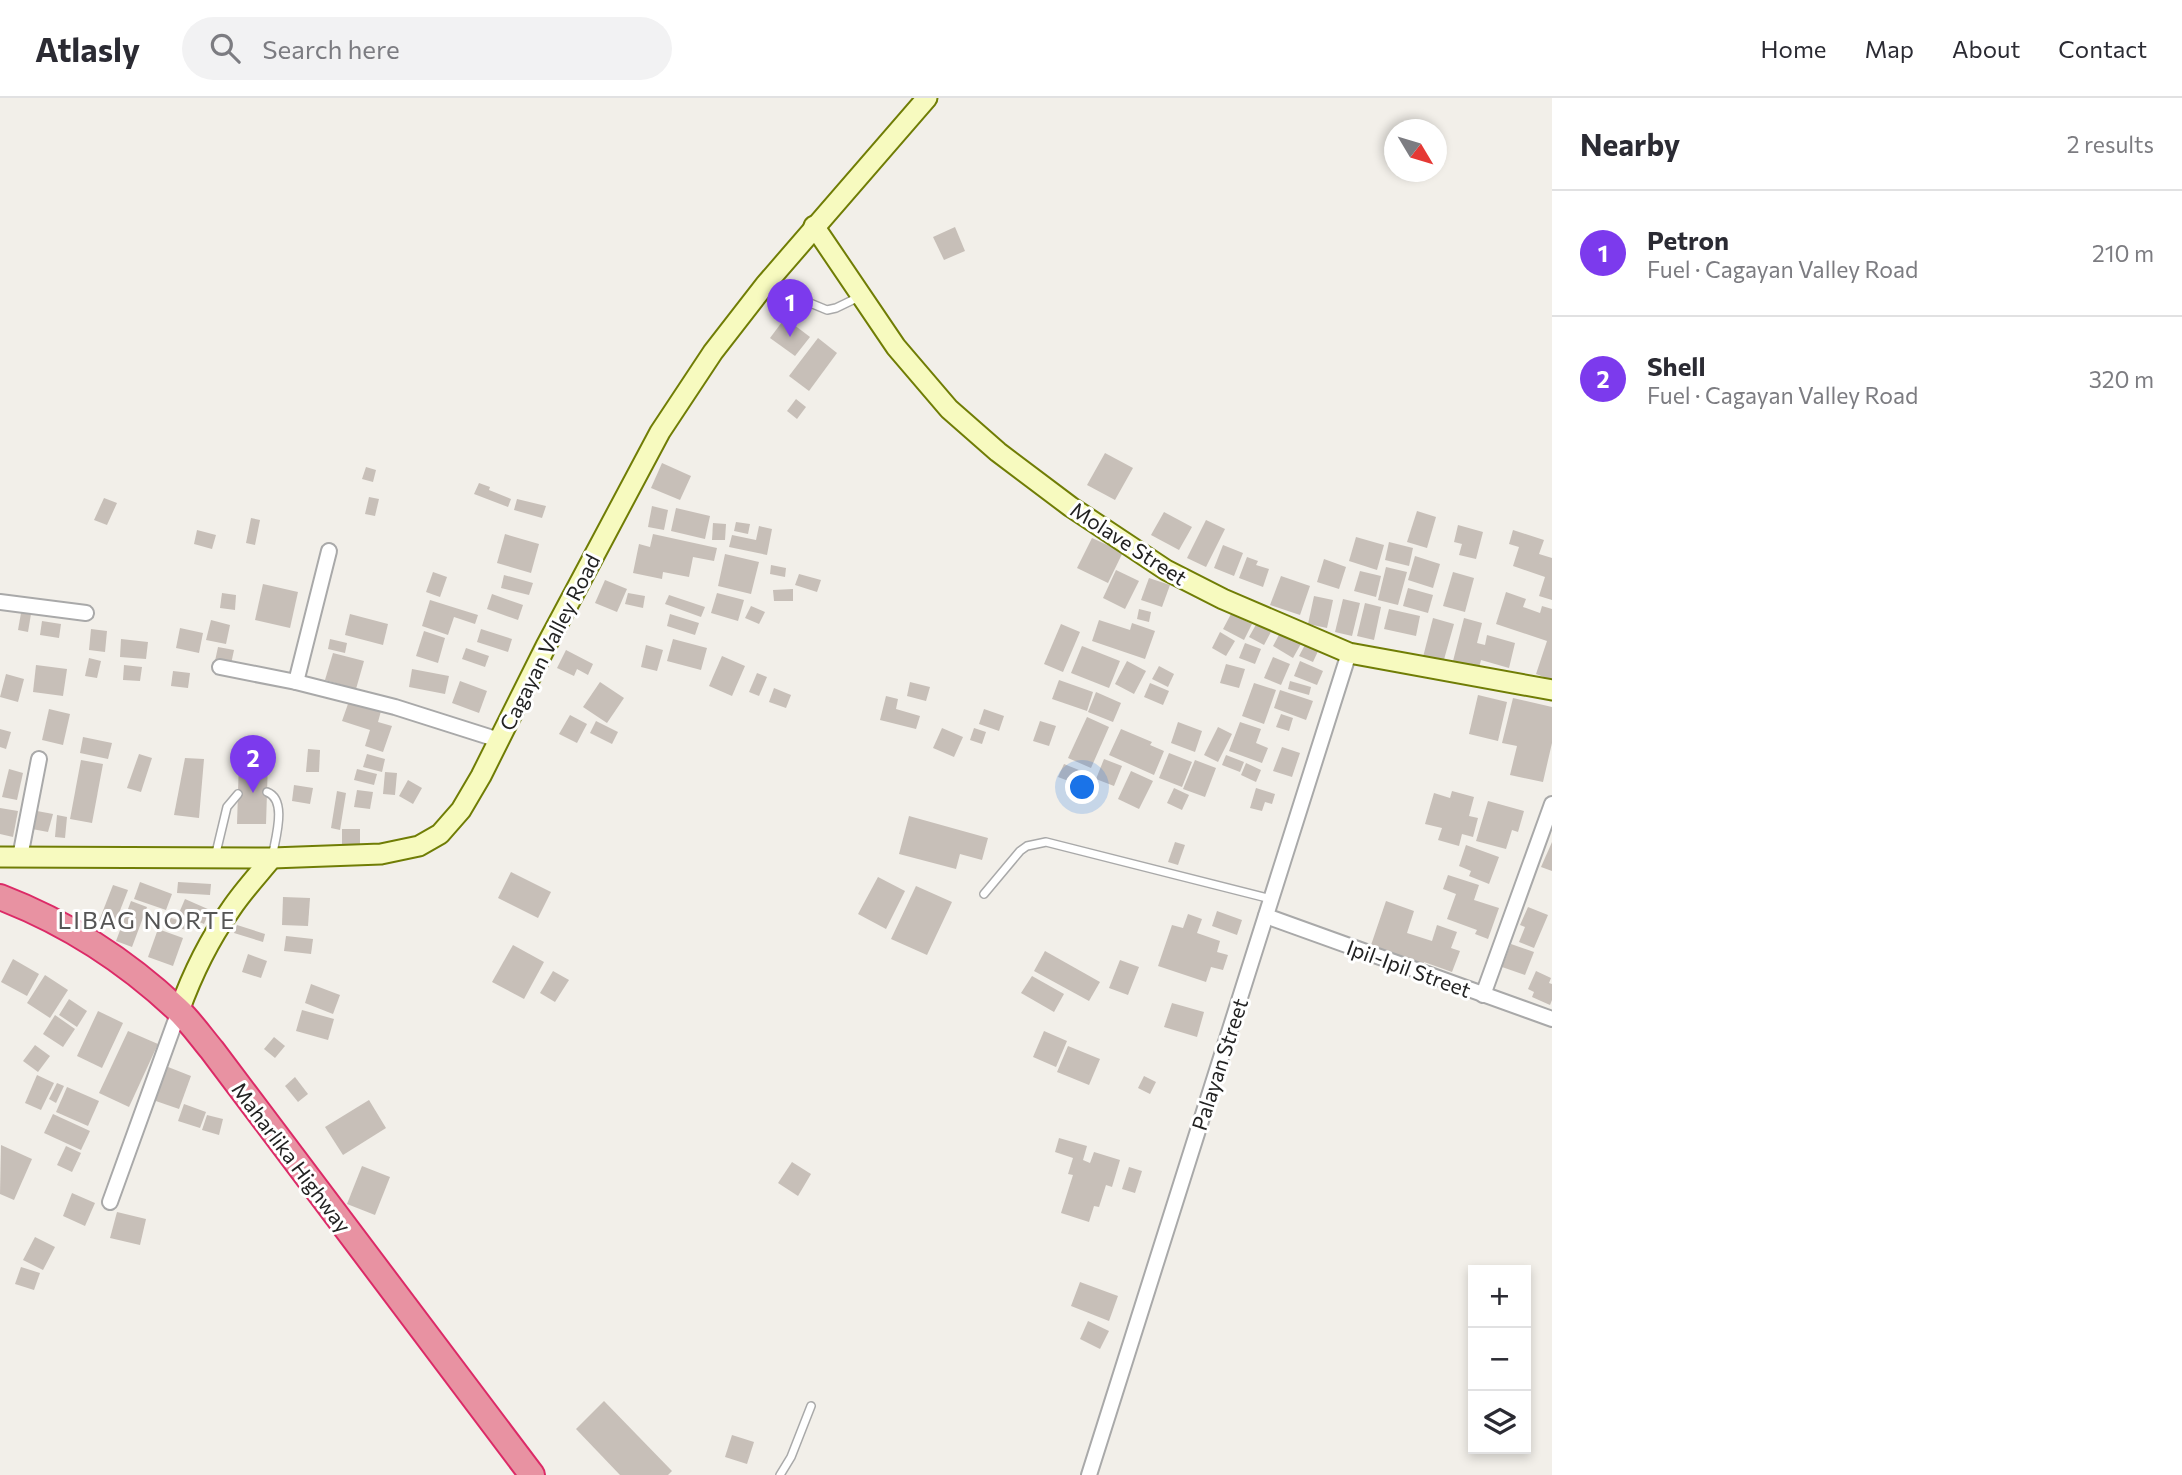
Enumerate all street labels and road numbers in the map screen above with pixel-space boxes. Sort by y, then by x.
street label: Molave Street [1066,496,1192,590]
street label: Cagayan Valley Road [494,550,604,734]
street label: Ipil-Ipil Street [1344,934,1474,1002]
street label: Palayan Street [1186,995,1252,1133]
street label: Maharlika Highway [227,1077,357,1237]

